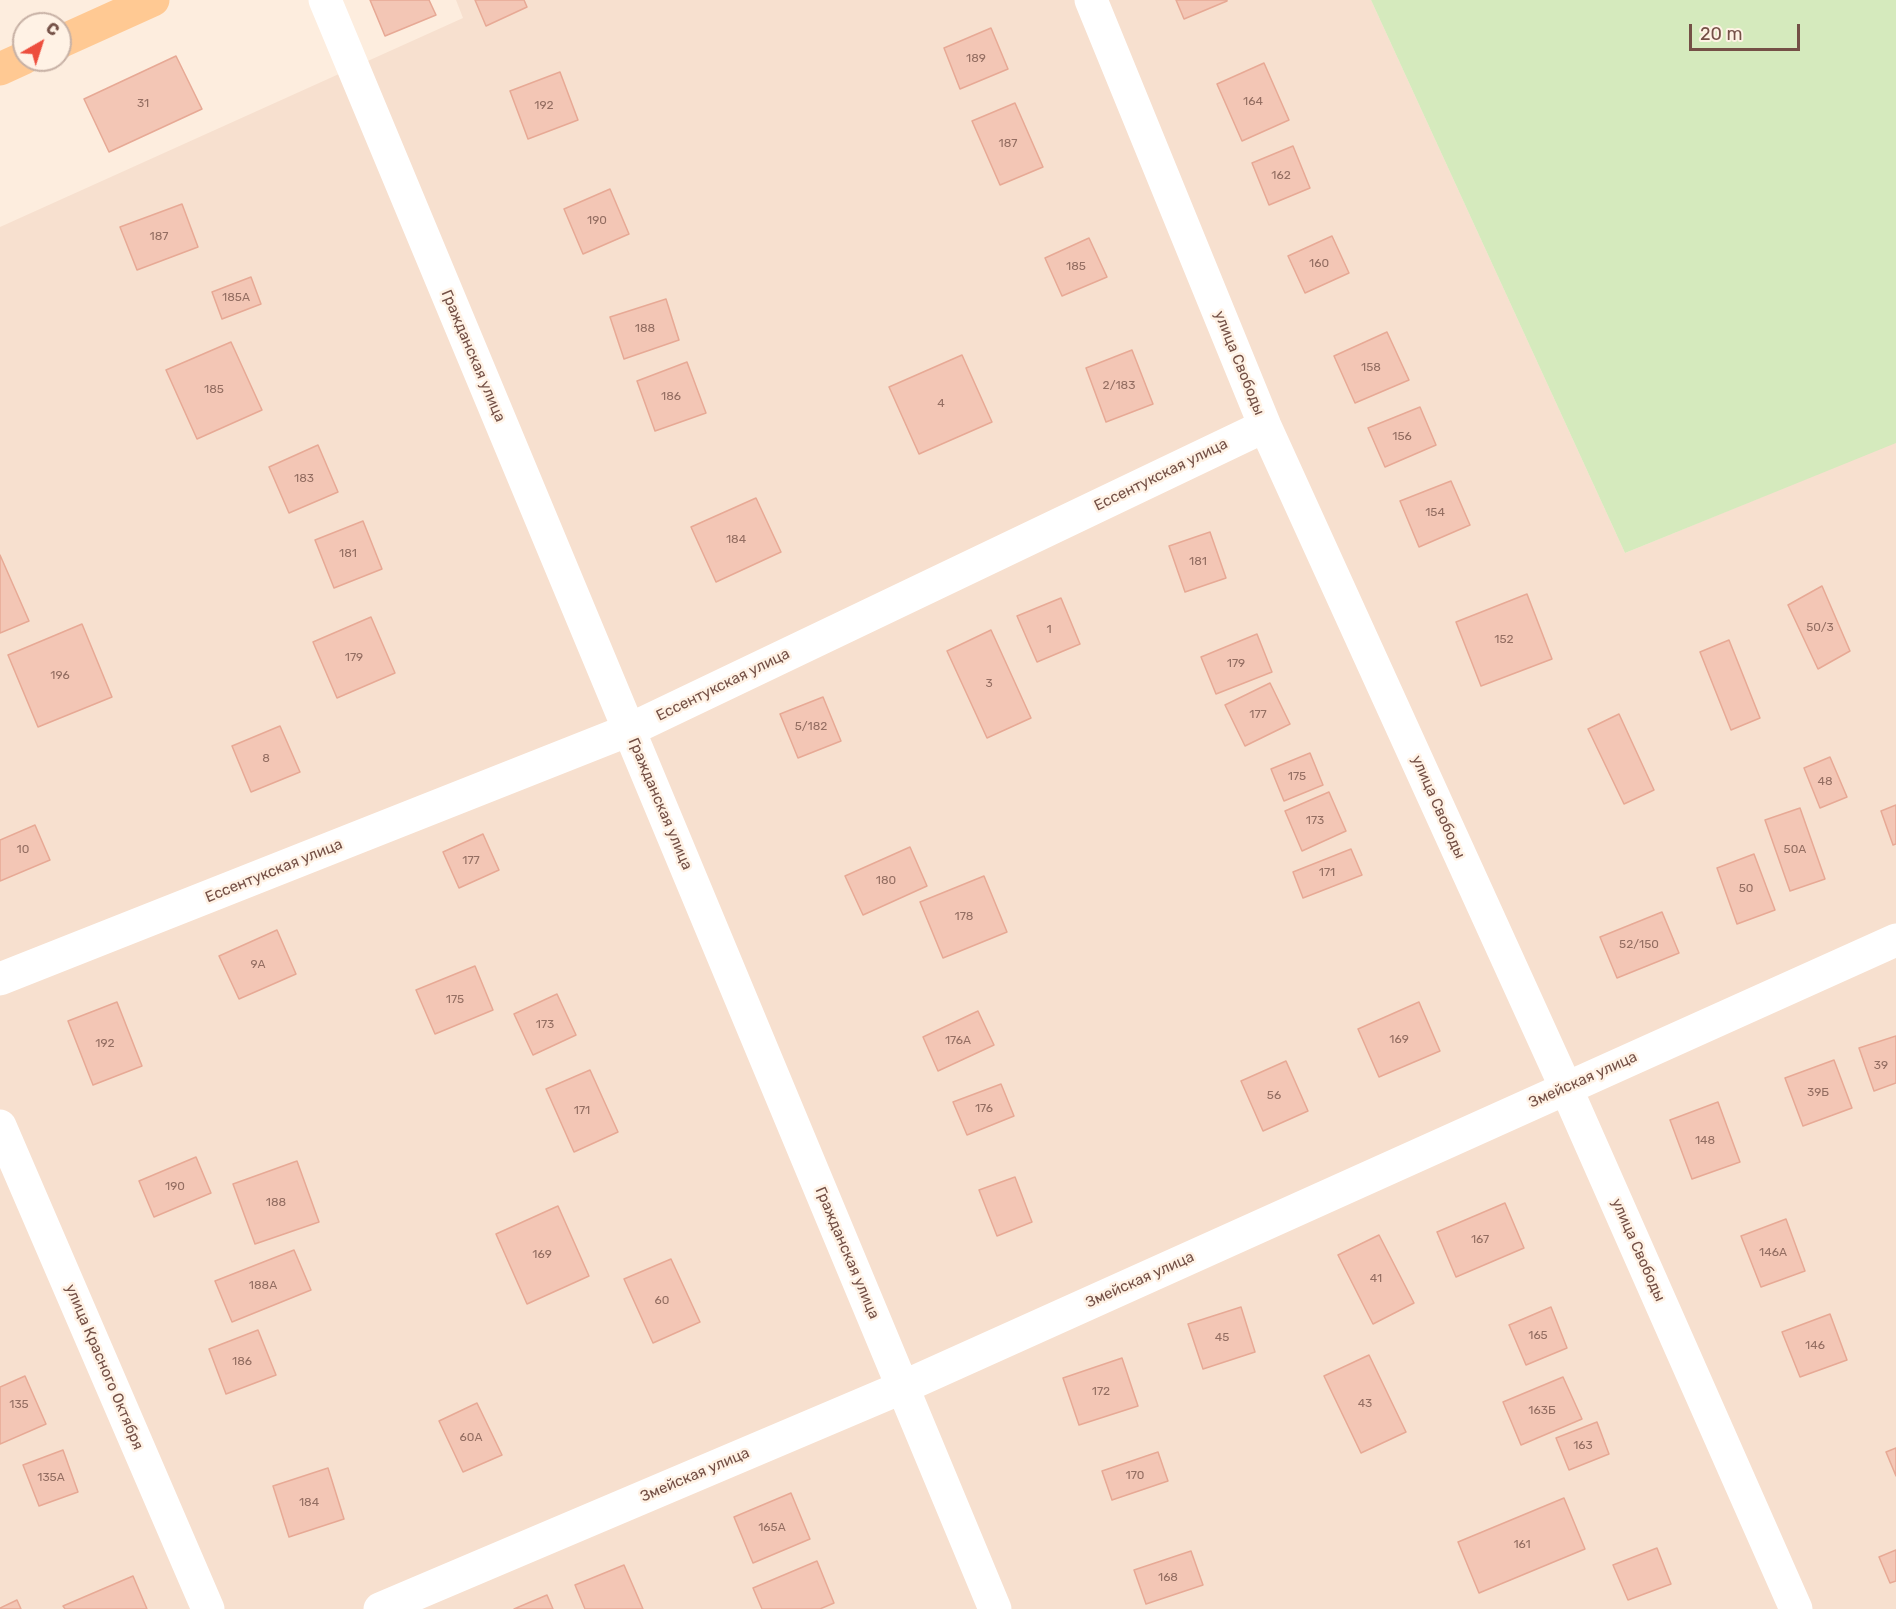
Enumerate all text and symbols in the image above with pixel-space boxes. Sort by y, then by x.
north arrow [12,12,72,72]
scale bar [1692,12,1803,50]
text: С [42,18,63,40]
text: 20 m [1700,23,1742,45]
house number: 189 [966,52,986,66]
house number: 164 [1243,95,1263,109]
house number: 31 [137,97,149,111]
house number: 192 [534,99,554,113]
house number: 187 [999,137,1017,151]
house number: 162 [1271,169,1291,183]
house number: 190 [587,214,607,228]
house number: 187 [150,230,168,244]
house number: 160 [1309,257,1329,271]
house number: 185 [1066,260,1086,274]
street label: Гражданская улица [437,287,509,425]
house number: 185А [222,291,250,305]
street label: улица Свободы [1210,308,1268,418]
house number: 188 [635,322,655,336]
house number: 158 [1361,361,1381,375]
house number: 2/183 [1103,379,1135,393]
house number: 185 [204,383,224,397]
house number: 186 [661,390,681,404]
house number: 4 [937,397,945,411]
house number: 156 [1392,430,1412,444]
street label: Ессентукская улица [1091,435,1231,515]
house number: 183 [294,472,314,486]
house number: 154 [1425,506,1445,520]
house number: 184 [726,533,746,547]
house number: 181 [339,547,357,561]
house number: 181 [1189,555,1207,569]
house number: 50/3 [1806,621,1834,635]
house number: 1 [1046,623,1052,637]
house number: 152 [1494,633,1514,647]
street label: Ессентукская улица [653,645,793,725]
house number: 179 [345,651,363,665]
house number: 179 [1227,657,1245,671]
house number: 196 [50,669,70,683]
house number: 3 [985,677,993,691]
house number: 177 [1249,708,1267,722]
house number: 5/182 [795,720,827,734]
street label: Гражданская улица [624,735,696,873]
house number: 8 [262,752,270,766]
street label: улица Свободы [1407,753,1469,861]
house number: 175 [1288,770,1306,784]
house number: 48 [1817,775,1833,789]
house number: 173 [1306,814,1324,828]
street label: Ессентукская улица [203,835,345,907]
house number: 10 [17,843,29,857]
house number: 50А [1784,843,1806,857]
house number: 177 [462,854,480,868]
house number: 171 [1319,866,1335,880]
house number: 180 [876,874,896,888]
house number: 50 [1739,882,1753,896]
house number: 178 [955,910,973,924]
house number: 52/150 [1619,938,1659,952]
house number: 9А [250,958,266,972]
house number: 175 [446,993,464,1007]
house number: 173 [536,1018,554,1032]
house number: 169 [1389,1033,1409,1047]
house number: 176А [945,1034,971,1048]
house number: 192 [95,1037,115,1051]
street label: Змейская улица [1526,1048,1640,1112]
house number: 39 [1874,1059,1888,1073]
house number: 39Б [1807,1086,1829,1100]
house number: 56 [1267,1089,1281,1103]
house number: 176 [975,1102,993,1116]
house number: 171 [574,1104,590,1118]
house number: 148 [1695,1134,1715,1148]
house number: 190 [165,1180,185,1194]
street label: Гражданская улица [811,1184,883,1322]
house number: 188 [266,1196,286,1210]
street label: улица Свободы [1607,1196,1669,1304]
house number: 167 [1471,1233,1489,1247]
house number: 146А [1759,1246,1787,1260]
house number: 169 [532,1248,552,1262]
street label: Змейская улица [1083,1248,1197,1312]
house number: 41 [1370,1272,1382,1286]
house number: 188А [249,1279,277,1293]
street label: улица Красного Октября [61,1282,147,1452]
house number: 60 [655,1294,669,1308]
house number: 165 [1528,1329,1548,1343]
house number: 45 [1215,1331,1229,1345]
house number: 146 [1805,1339,1825,1353]
house number: 186 [232,1355,252,1369]
house number: 172 [1092,1385,1110,1399]
house number: 43 [1358,1397,1372,1411]
house number: 135 [9,1398,29,1412]
house number: 163Б [1528,1404,1556,1418]
house number: 60А [460,1431,482,1445]
house number: 163 [1573,1439,1593,1453]
street label: Змейская улица [638,1444,752,1506]
house number: 170 [1126,1469,1144,1483]
house number: 135А [37,1471,65,1485]
house number: 184 [299,1496,319,1510]
house number: 165А [758,1521,786,1535]
house number: 161 [1513,1538,1531,1552]
house number: 168 [1158,1571,1178,1585]

